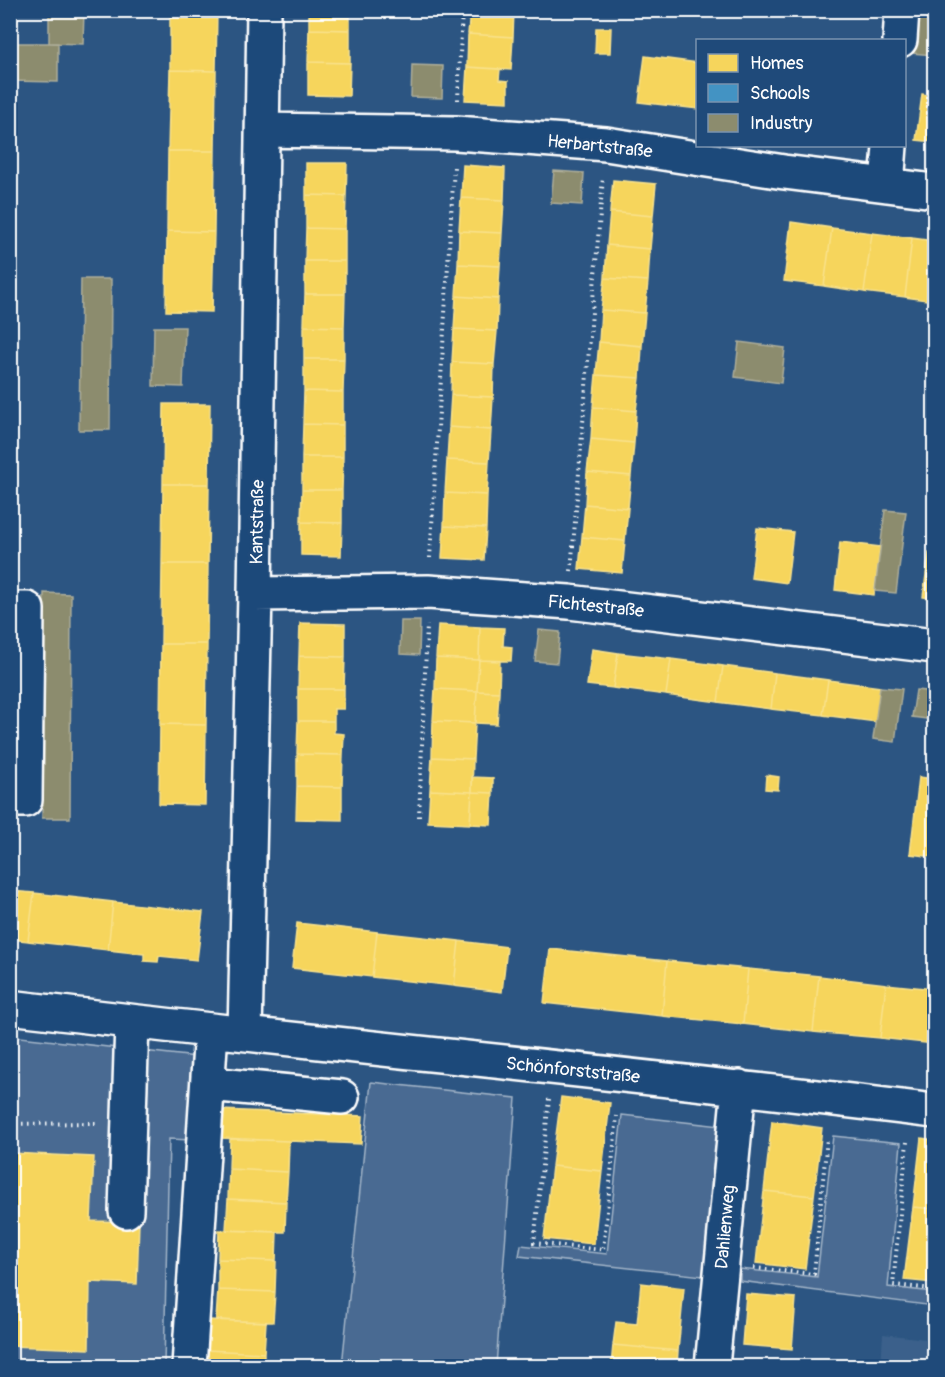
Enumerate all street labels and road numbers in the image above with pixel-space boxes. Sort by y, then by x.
street label: Herbartstraße [546,130,654,163]
street label: Kantstraße [245,479,270,565]
street label: Fichtestraße [547,590,645,623]
street label: Schönforststraße [505,1052,641,1089]
street label: Dahlienweg [710,1184,741,1270]

